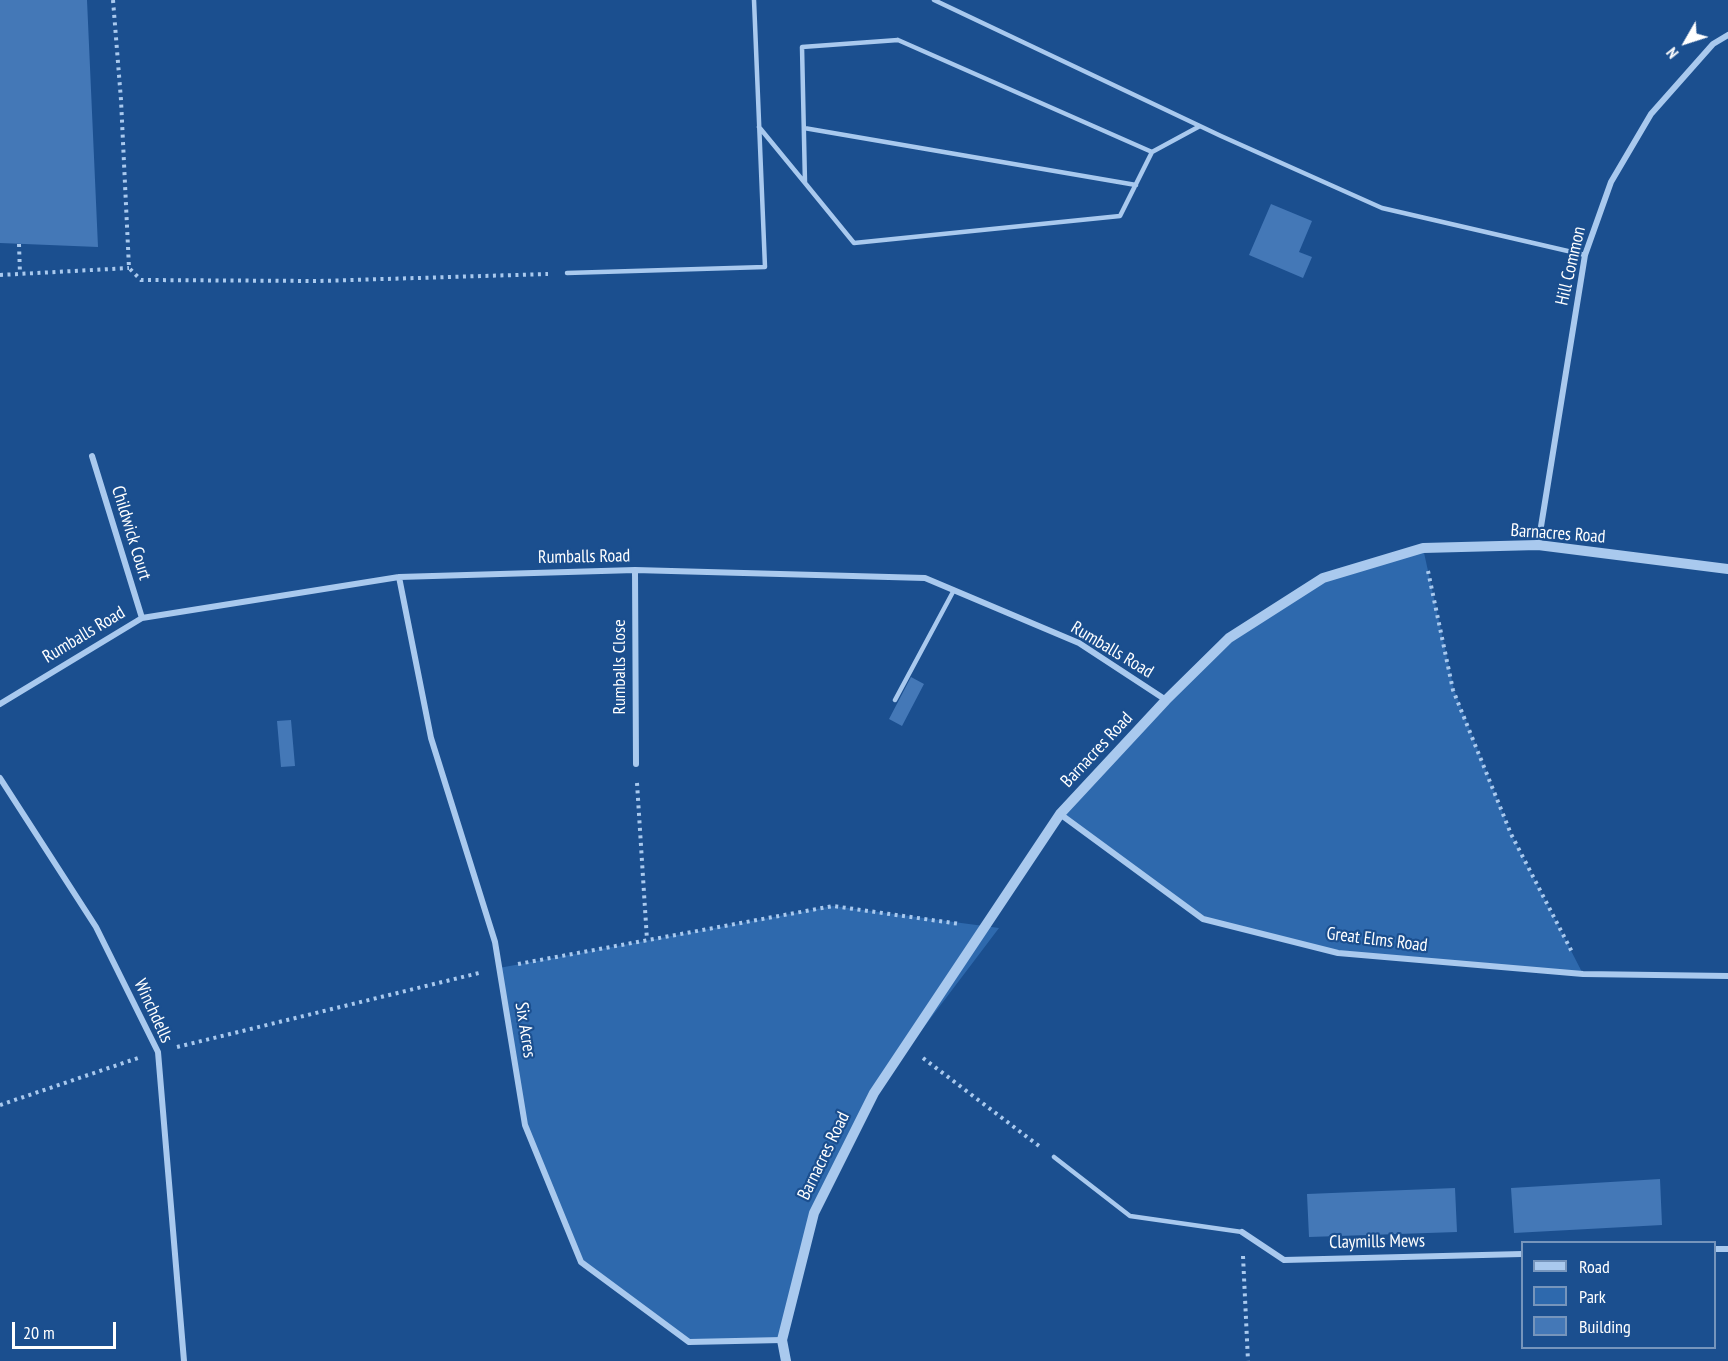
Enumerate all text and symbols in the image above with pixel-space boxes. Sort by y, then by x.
north arrow [1656,12,1716,72]
text: N [1662,44,1683,63]
street label: Hill Common [1551,224,1591,308]
street label: Childwick Court [106,483,156,583]
street label: Barnacres Road [1510,520,1606,548]
street label: Rumballs Road [538,545,630,569]
street label: Rumballs Road [39,602,129,668]
street label: Rumballs Road [1067,617,1157,683]
street label: Rumballs Close [609,619,631,715]
street label: Barnacres Road [1057,708,1137,792]
street label: Great Elms Road [1325,923,1429,957]
street label: Winchdells [129,976,177,1046]
street label: Six Acres [510,1001,540,1059]
street label: Barnacres Road [793,1109,855,1203]
street label: Claymills Mews [1329,1230,1425,1254]
legend [1521,1241,1716,1349]
text: Road [1579,1255,1610,1278]
text: Park [1579,1285,1606,1308]
scale bar [15,1310,118,1348]
text: Building [1579,1315,1631,1338]
text: 20 m [23,1321,55,1344]

